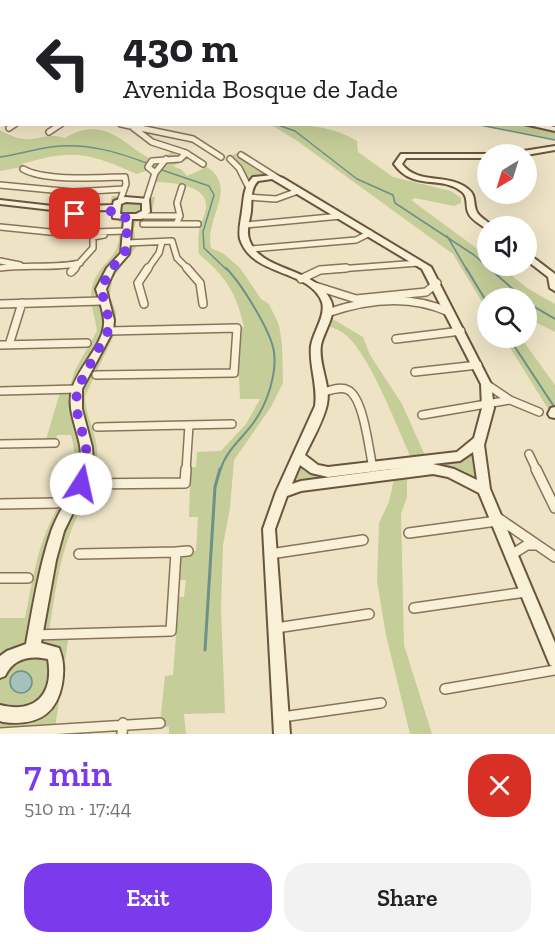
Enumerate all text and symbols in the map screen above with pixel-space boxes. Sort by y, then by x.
text: 430 m [123,22,238,73]
icon: left [24,24,102,102]
text: Avenida Bosque de Jade [123,73,398,105]
north arrow [477,144,537,204]
map controls [477,144,537,348]
pin [49,188,100,239]
icon: arrive [58,197,91,230]
button: sound [477,216,537,276]
button: search [477,288,537,348]
position arrow [49,452,113,516]
text: 7 min [24,752,112,795]
button: close [468,754,531,817]
text: 510 m · 17:44 [24,796,132,820]
button: Exit [24,863,272,932]
button: Share [284,863,531,932]

